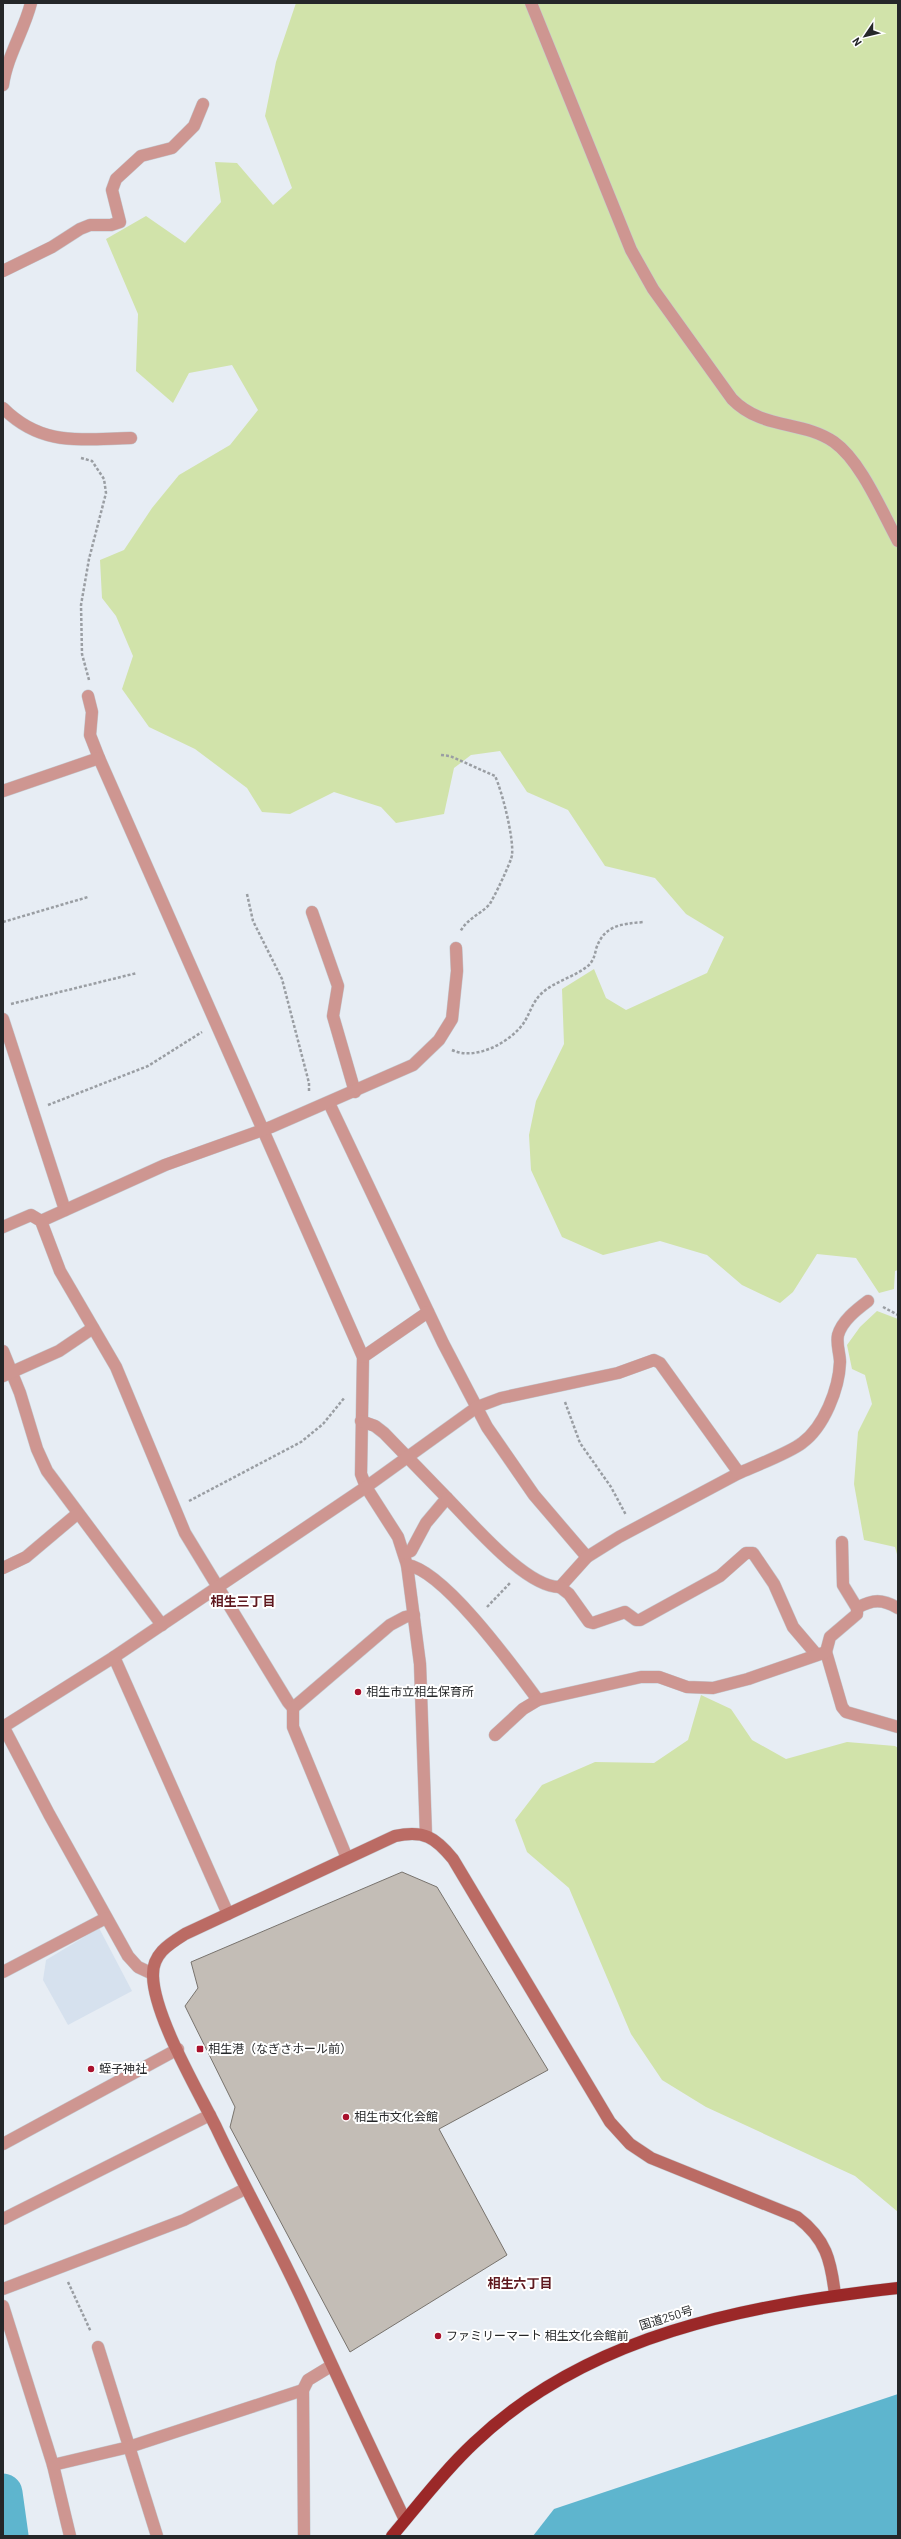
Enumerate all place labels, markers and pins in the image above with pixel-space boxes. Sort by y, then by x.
place label: 相生市立相生保育所 [366,1684,474,1698]
marker: 相生市立相生保育所 [353,1687,363,1697]
place label: 相生港（なぎさホール前） [208,2041,352,2055]
marker: 相生港（なぎさホール前） [195,2044,205,2054]
place label: 蛭子神社 [99,2061,147,2075]
marker: 蛭子神社 [86,2064,96,2074]
place label: 相生市文化会館 [354,2109,438,2123]
marker: 相生市文化会館 [341,2112,351,2122]
place label: ファミリーマート 相生文化会館前 [446,2328,628,2342]
marker: ファミリーマート 相生文化会館前 [433,2331,443,2341]

